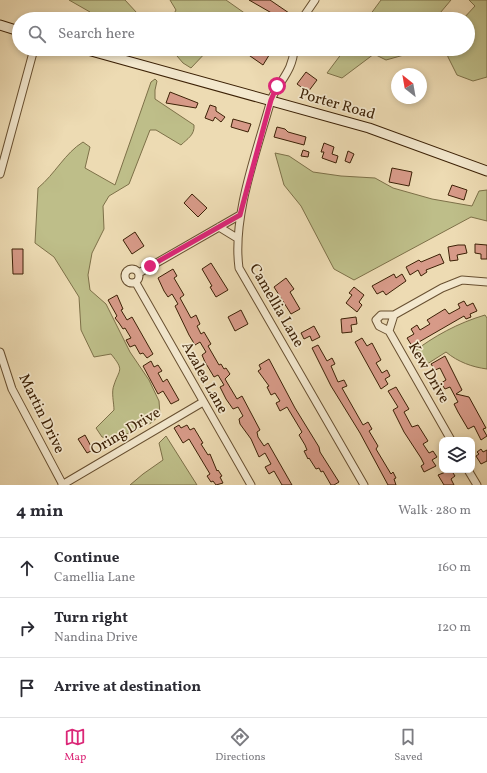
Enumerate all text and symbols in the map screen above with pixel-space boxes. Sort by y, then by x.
search box [12,12,475,56]
icon: search [26,23,48,45]
text: Search here [58,24,135,45]
north arrow [391,68,427,104]
route start [268,77,286,95]
street label: Porter Road [297,84,377,126]
route end [141,257,159,275]
street label: Camellia Lane [244,260,308,352]
street label: Azalea Lane [176,338,232,418]
street label: Kew Drive [402,339,454,407]
street label: Martin Drive [13,371,69,457]
street label: Oring Drive [87,403,165,461]
map controls [439,437,475,473]
button: layers [439,437,475,473]
text: 4 min [16,500,63,523]
text: Walk · 280 m [398,502,471,520]
text: Continue [54,548,119,569]
icon: ahead [16,557,38,579]
text: 160 m [437,559,471,577]
text: Camellia Lane [54,569,135,587]
text: Turn right [54,608,128,629]
icon: right [16,617,38,639]
text: 120 m [437,619,471,637]
text: Nandina Drive [54,629,138,647]
icon: arrive [16,677,38,699]
text: Arrive at destination [54,677,201,698]
tab: Map [64,726,86,765]
tab: Directions [215,726,266,765]
tab: Saved [394,726,423,765]

